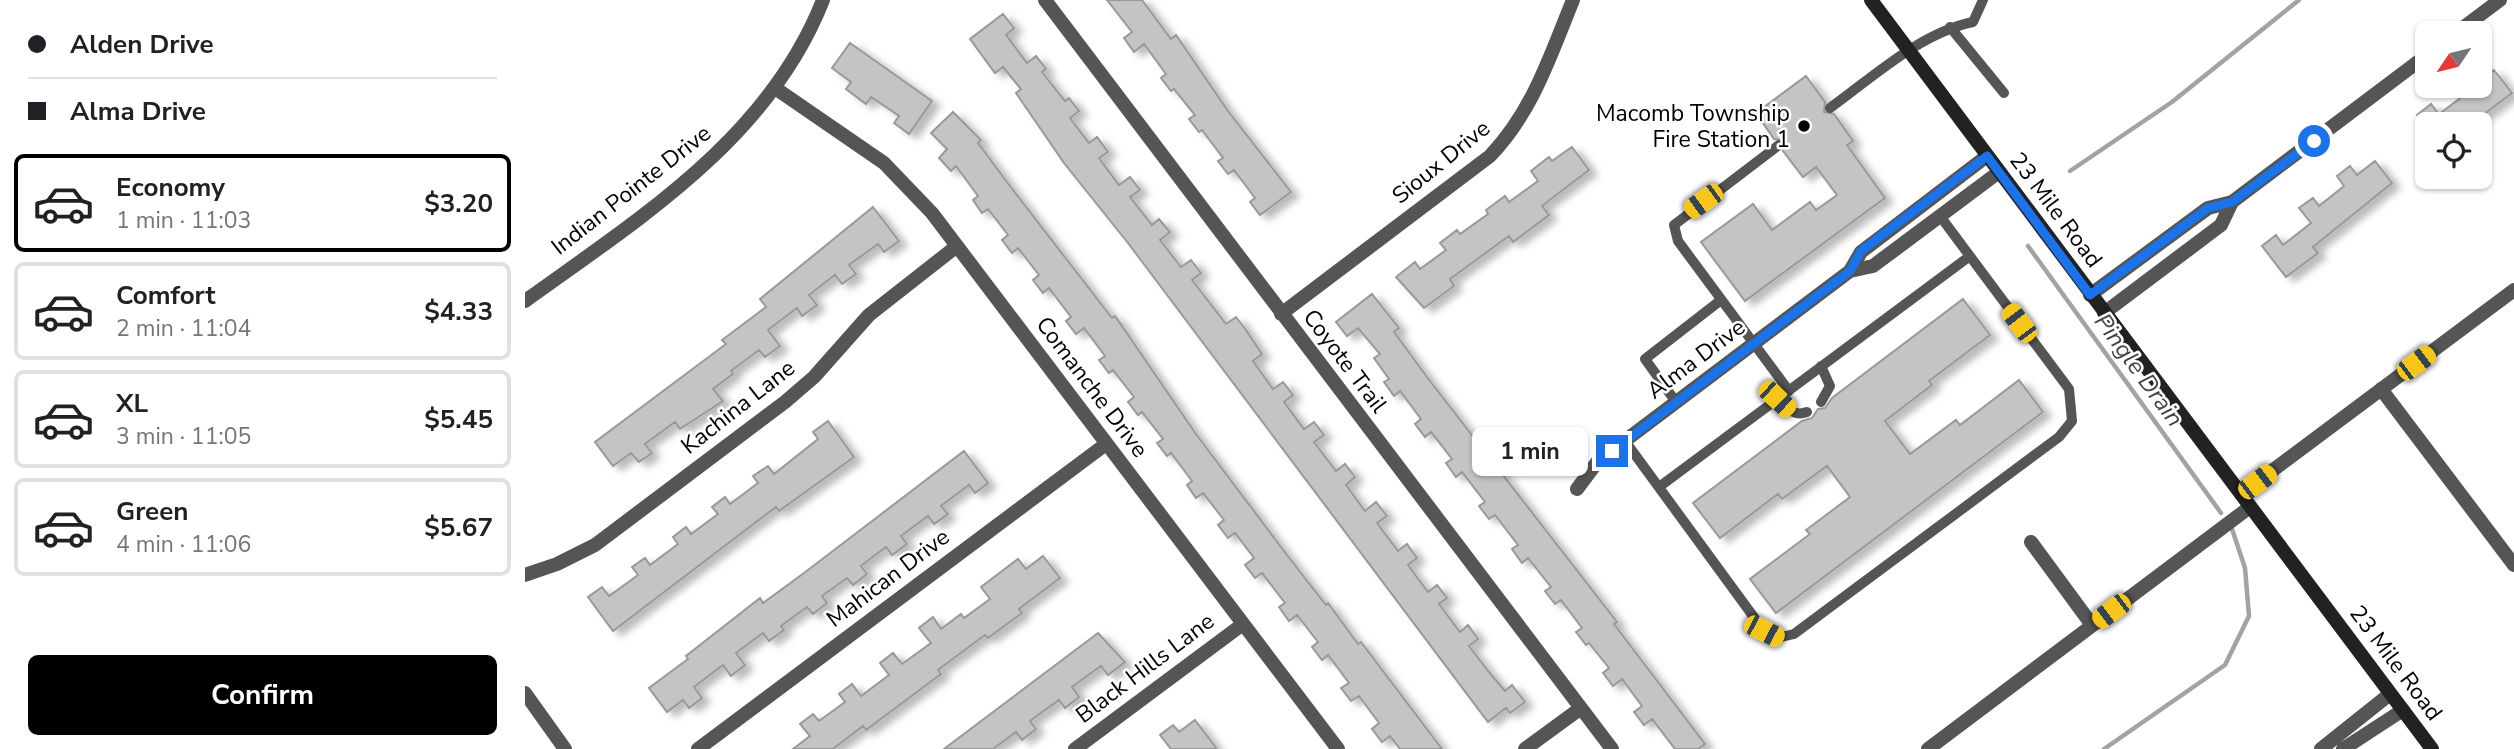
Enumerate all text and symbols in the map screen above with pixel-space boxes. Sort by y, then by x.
north arrow [2415,21,2492,98]
map controls [2415,21,2492,189]
text: Alden Drive [70,27,214,62]
text: Alma Drive [70,94,206,129]
place label: Macomb Township Fire Station 1 [1596,98,1790,155]
button: locate [2415,112,2492,189]
street label: Sioux Drive [1386,113,1496,211]
street label: Indian Pointe Drive [545,118,717,262]
marker: Macomb Township Fire Station 1 [1796,118,1812,134]
route start [2298,125,2330,157]
street label: 23 Mile Road [2002,146,2110,274]
text: Economy [116,170,225,205]
icon: car [32,172,95,235]
car [1680,180,1727,222]
text: $3.20 [424,186,493,221]
text: 1 min · 11:03 [116,205,251,236]
text: Comfort [116,278,216,313]
icon: car [32,280,95,343]
text: $4.33 [424,294,493,329]
car [1998,300,2041,346]
street label: Coyote Trail [1296,303,1394,419]
water label: Pingle Drain [2087,307,2191,433]
street label: Comanche Drive [1029,310,1155,464]
street label: Alma Drive [1640,312,1752,406]
text: 2 min · 11:04 [116,313,251,344]
car [2393,342,2440,384]
street label: Kachina Lane [675,353,801,461]
car [1755,377,1800,421]
text: XL [116,386,148,421]
icon: car [32,388,95,451]
text: $5.45 [424,402,493,437]
text: 3 min · 11:05 [116,421,251,452]
callout: 1 min [1472,426,1587,476]
route end [1596,435,1628,467]
text: 1 min [1500,436,1560,467]
car [2234,461,2281,503]
text: Green [116,494,189,529]
icon: car [32,496,95,559]
text: $5.67 [424,510,493,545]
street label: Mahican Drive [820,522,956,634]
text: 4 min · 11:06 [116,529,251,560]
car [2088,590,2135,632]
street label: 23 Mile Road [2342,599,2450,727]
street label: Black Hills Lane [1069,606,1221,730]
car [1741,612,1788,650]
button: Confirm [28,655,497,735]

